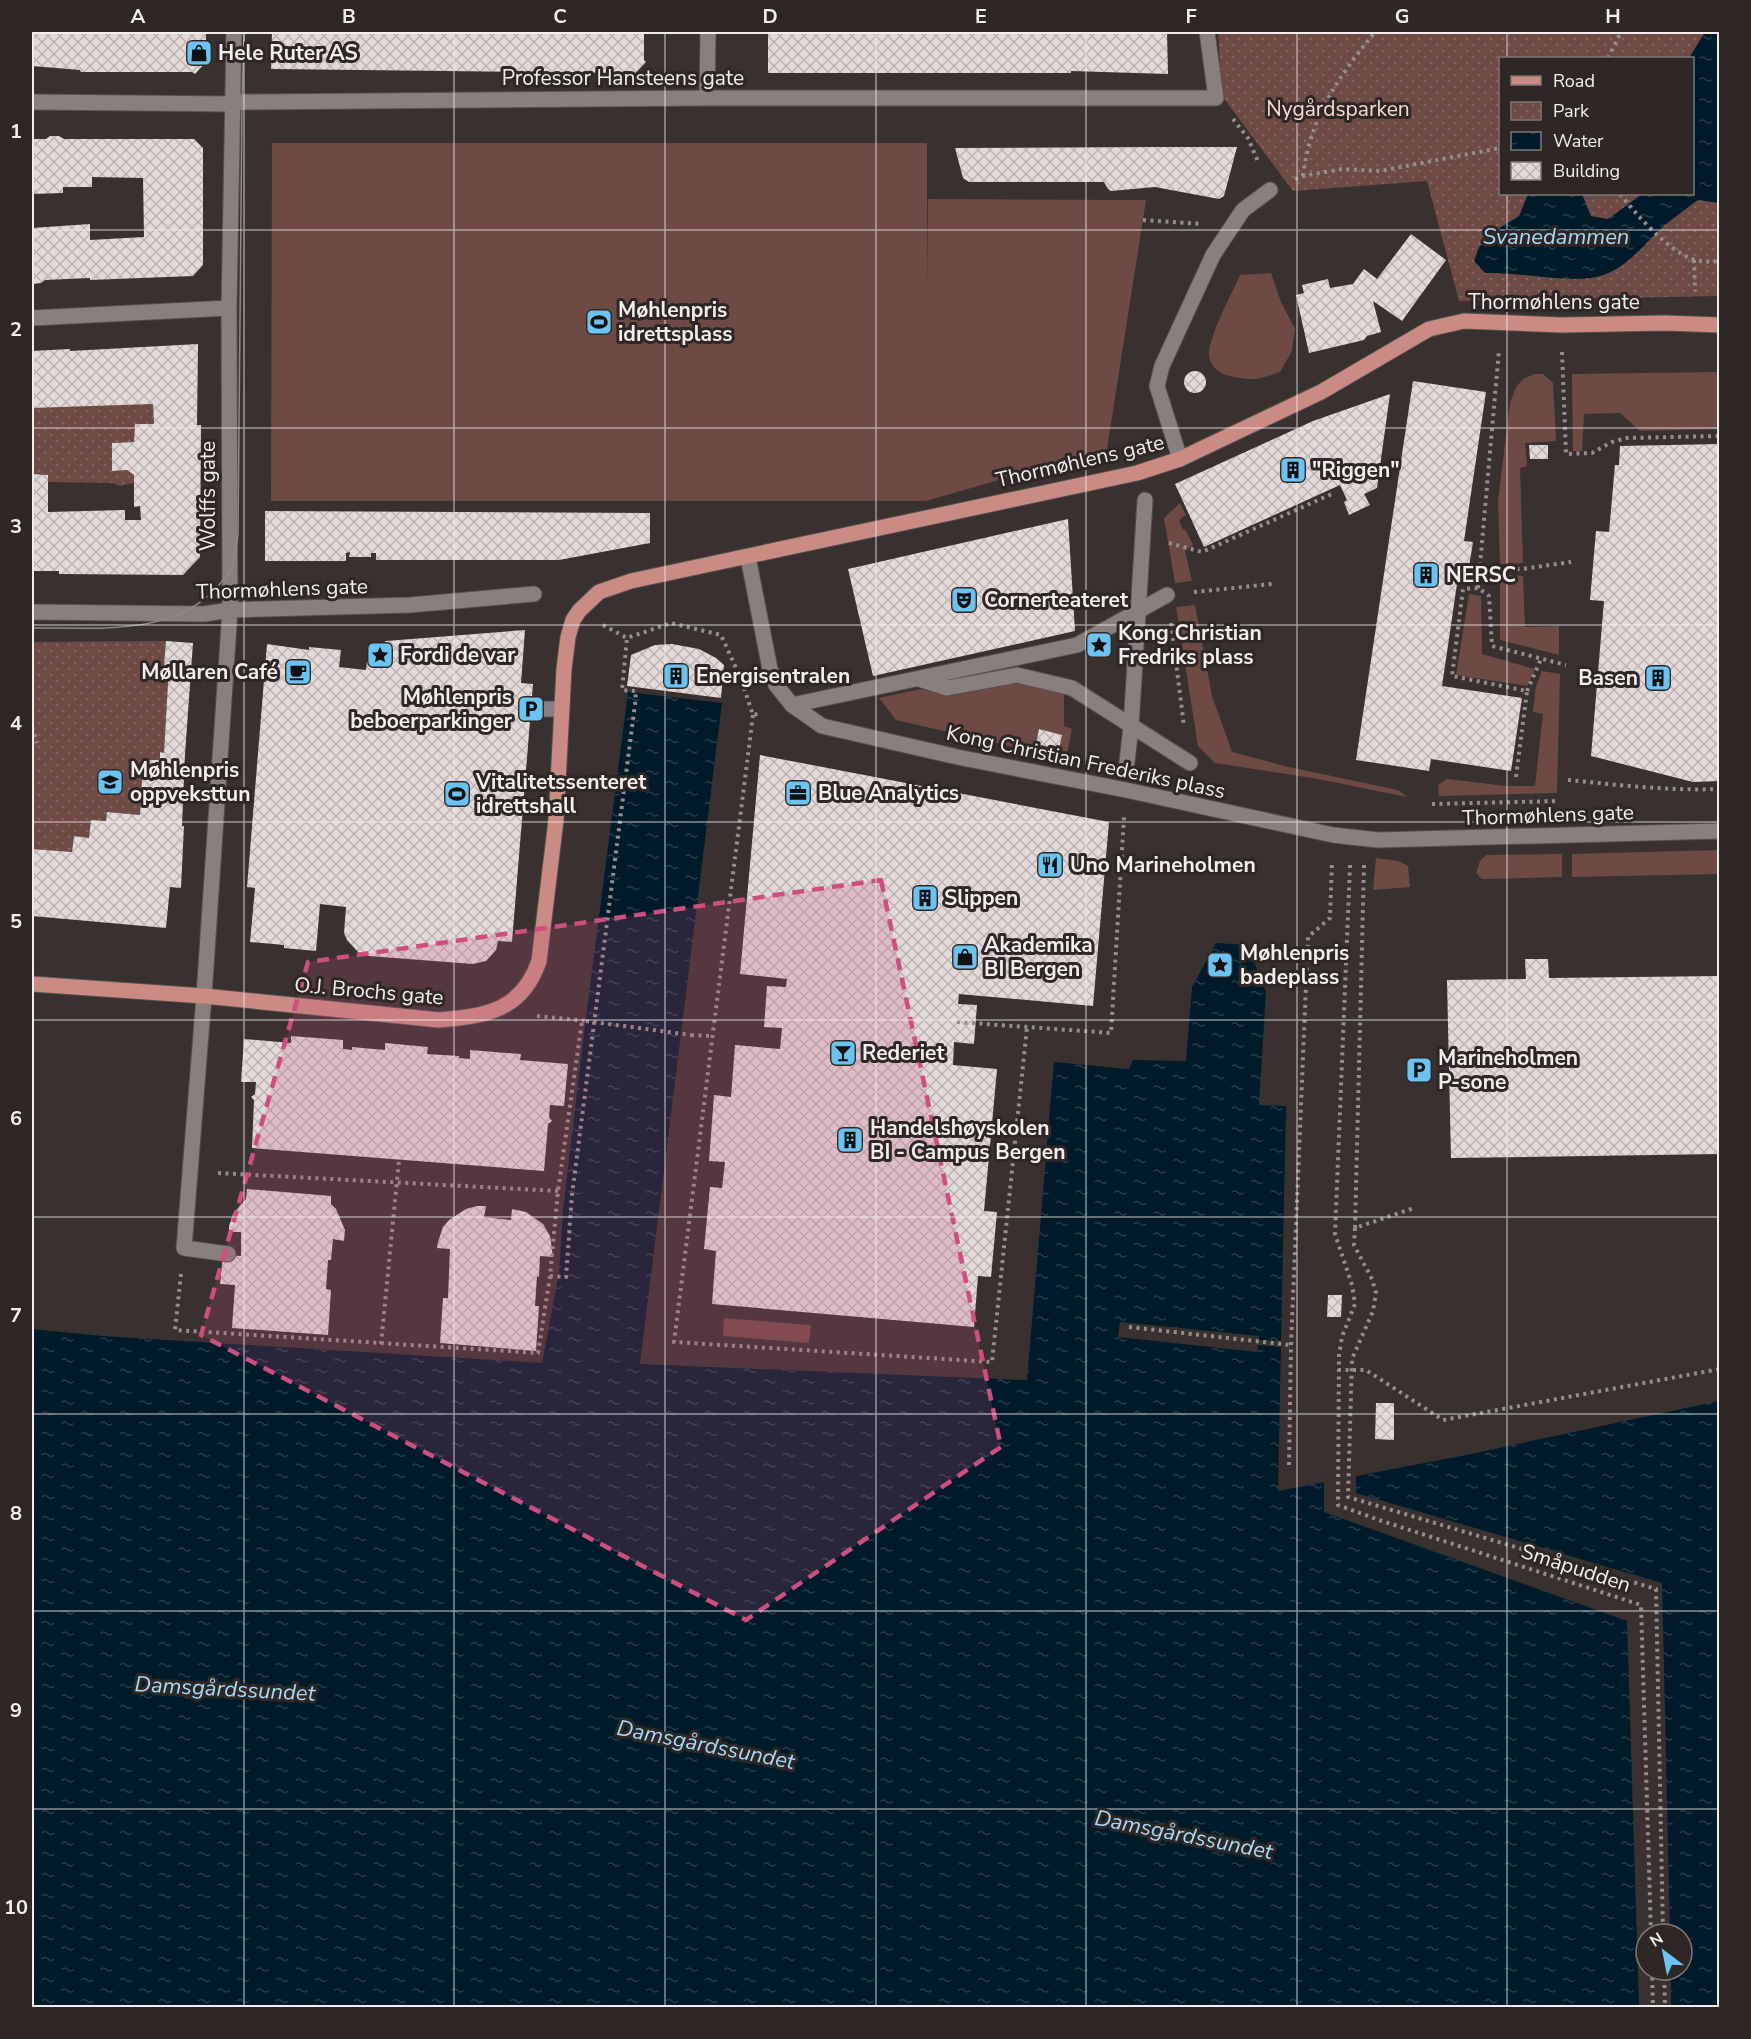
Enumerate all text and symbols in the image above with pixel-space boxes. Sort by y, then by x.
text: A [131,3,146,30]
text: B [342,3,356,30]
text: C [553,3,567,30]
text: D [762,3,778,30]
text: E [975,3,987,30]
text: F [1185,3,1197,30]
text: G [1395,3,1409,30]
text: H [1605,3,1621,30]
shop icon: Hele Ruter AS [184,38,214,68]
place label: Hele Ruter AS [218,39,358,67]
legend [1499,57,1694,195]
street label: Professor Hansteens gate [502,64,744,92]
text: Road [1553,69,1595,93]
park label: Nygårdsparken [1266,95,1410,123]
text: Park [1553,99,1590,123]
text: 1 [10,118,22,145]
text: Water [1553,129,1604,153]
text: Building [1553,159,1620,183]
water label: Svanedammen [1483,222,1629,252]
street label: Thormøhlens gate [1468,288,1640,316]
place label: Møhlenpris idrettsplass [618,296,732,348]
sports icon: Møhlenpris idrettsplass [584,307,614,337]
text: 2 [10,316,22,343]
street label: Thormøhlens gate [993,428,1167,494]
street label: Wolffs gate [194,441,222,551]
building icon: "Riggen" [1278,455,1308,485]
place label: "Riggen" [1312,456,1400,484]
text: 3 [10,513,22,540]
building icon: NERSC [1411,560,1441,590]
place label: NERSC [1446,561,1516,589]
street label: Thormøhlens gate [196,572,368,606]
theatre icon: Cornerteateret [949,585,979,615]
place label: Cornerteateret [984,586,1129,614]
place label: Kong Christian Fredriks plass [1118,619,1262,671]
place icon: Kong Christian Fredriks plass [1084,630,1114,660]
place icon: Fordi de var [365,640,395,670]
place label: Fordi de var [400,641,516,669]
cafe icon: Møllaren Café [283,657,313,687]
place label: Møllaren Café [141,658,278,686]
building icon: Energisentralen [661,661,691,691]
place label: Energisentralen [696,662,850,690]
building icon: Basen [1643,663,1673,693]
place label: Basen [1578,664,1638,692]
place label: Møhlenpris beboerparkinger [350,683,513,735]
parking icon: Møhlenpris beboerparkinger [516,694,546,724]
text: 4 [10,710,22,737]
street label: Kong Christian Frederiks plass [944,719,1228,805]
place label: Møhlenpris oppveksttun [130,756,251,808]
school or university icon: Møhlenpris oppveksttun [95,767,125,797]
place label: Vitalitetssenteret idrettshall [475,768,647,820]
office icon: Blue Analytics [783,778,813,808]
sports icon: Vitalitetssenteret idrettshall [442,779,472,809]
place label: Blue Analytics [818,779,959,807]
street label: Thormøhlens gate [1462,798,1634,832]
restaurant icon: Uno Marineholmen [1035,850,1065,880]
place label: Uno Marineholmen [1070,851,1256,879]
building icon: Slippen [910,883,940,913]
place label: Slippen [944,884,1018,912]
text: 5 [10,908,22,935]
place label: Akademika BI Bergen [984,931,1093,983]
place label: Møhlenpris badeplass [1240,939,1349,991]
shop icon: Akademika BI Bergen [950,942,980,972]
place icon: Møhlenpris badeplass [1205,950,1235,980]
street label: O.J. Brochs gate [293,971,445,1011]
bar icon: Rederiet [828,1038,858,1068]
place label: Rederiet [862,1039,945,1067]
place label: Marineholmen P-sone [1438,1044,1578,1096]
parking icon: Marineholmen P-sone [1404,1055,1434,1085]
text: 6 [10,1105,22,1132]
place label: Handelshøyskolen BI - Campus Bergen [870,1114,1066,1166]
building icon: Handelshøyskolen BI - Campus Bergen [835,1125,865,1155]
text: 7 [10,1302,22,1329]
text: 8 [10,1500,22,1527]
street label: Småpudden [1518,1537,1634,1599]
water label: Damsgårdssundet [134,1669,317,1709]
text: 9 [10,1697,22,1724]
water label: Damsgårdssundet [614,1713,799,1777]
water label: Damsgårdssundet [1092,1803,1277,1867]
text: 10 [4,1894,28,1921]
north arrow [1634,1922,1694,1982]
text: N [1646,1928,1667,1953]

